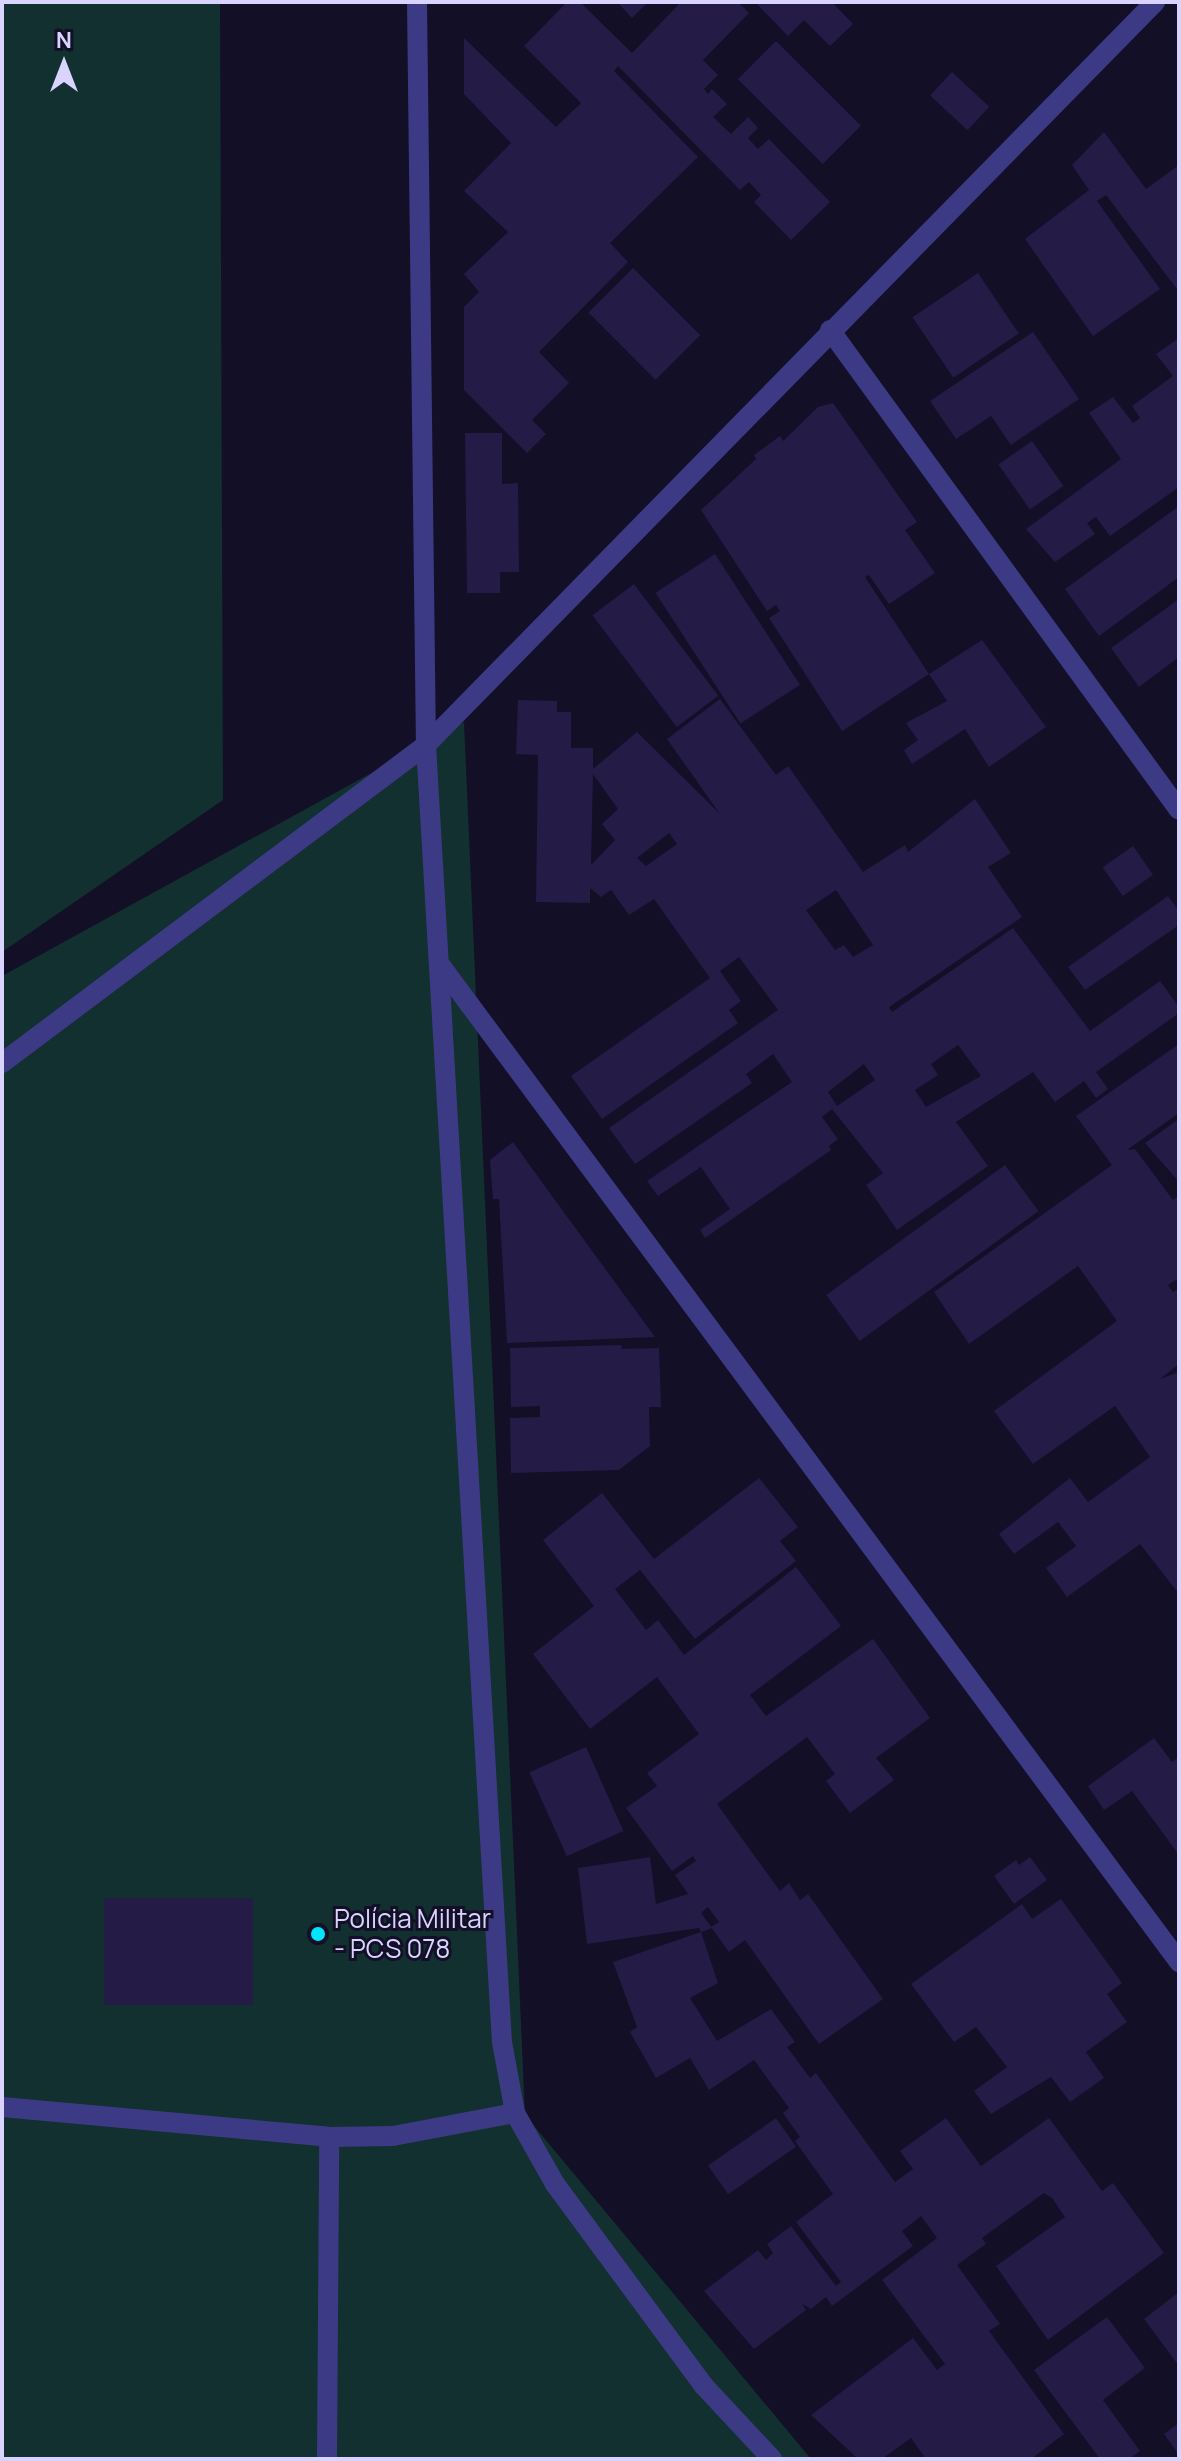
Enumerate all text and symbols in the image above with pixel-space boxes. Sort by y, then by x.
north arrow [24,24,104,104]
text: N [56,25,72,55]
place label: Polícia Militar - PCS 078 [334,1903,491,1964]
marker: Polícia Militar - PCS 078 [309,1925,327,1943]

